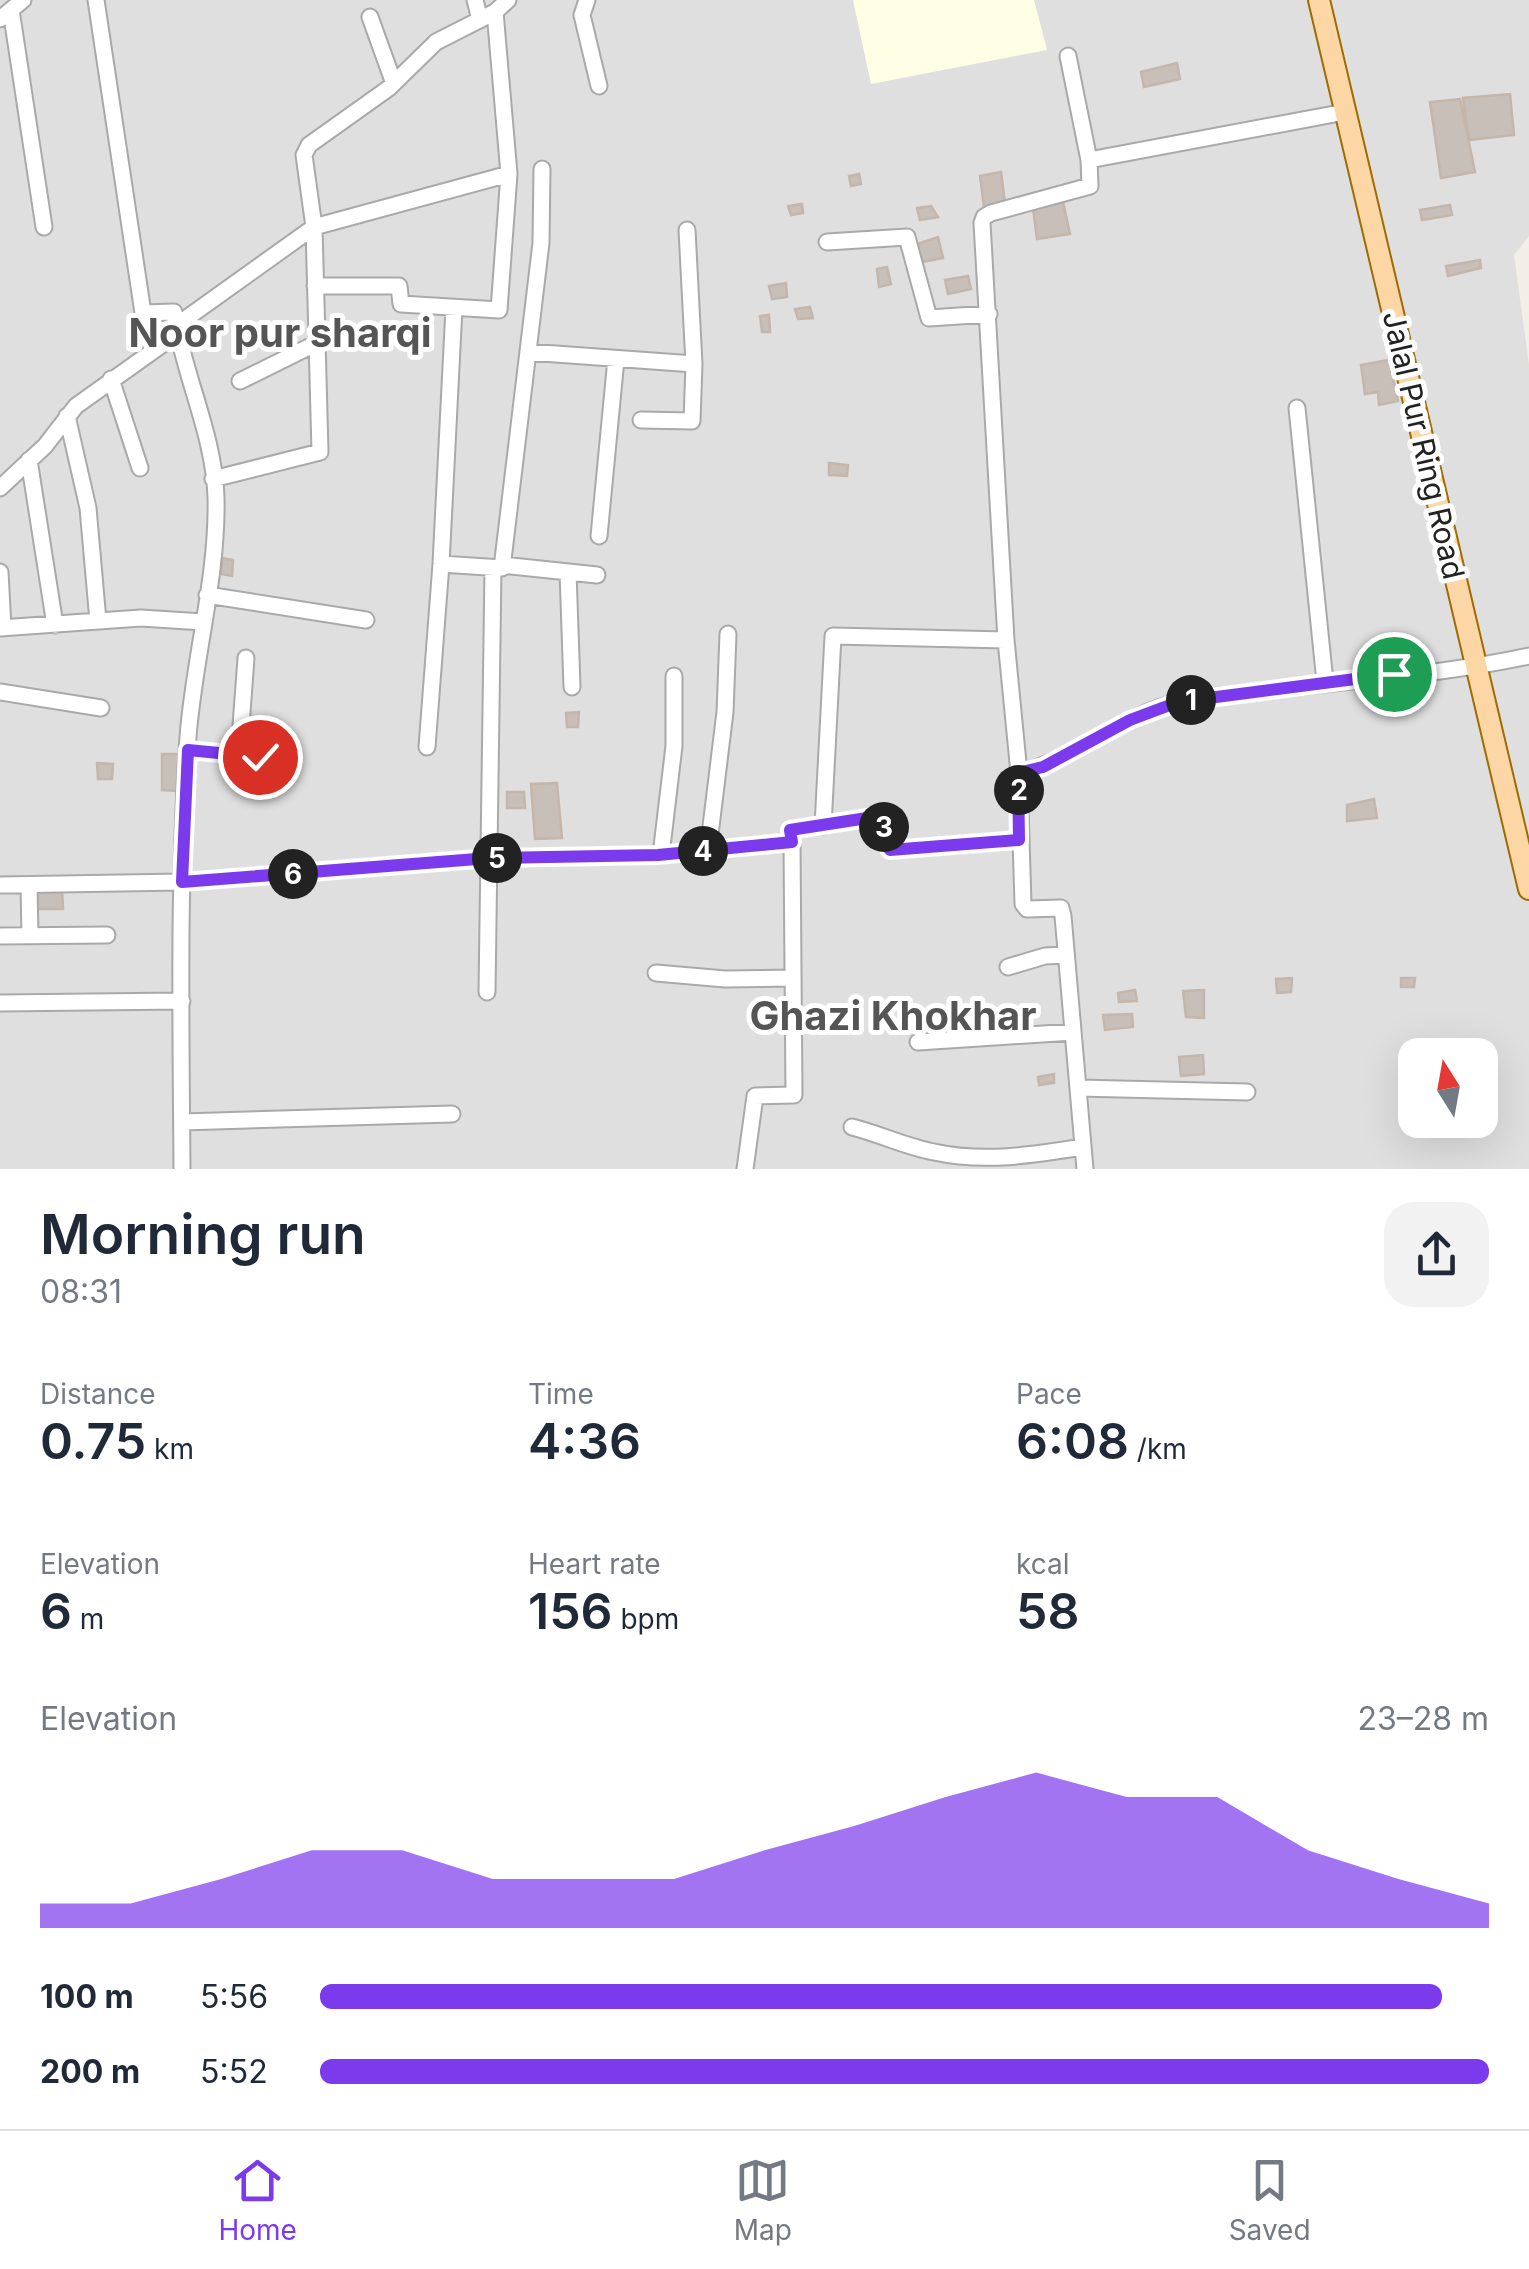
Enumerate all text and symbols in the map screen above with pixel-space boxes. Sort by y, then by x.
district label: Noor pur sharqi [128,308,432,357]
street label: Jalal Pur Ring Road [1376,308,1472,582]
pin [1352,632,1437,717]
icon: arrive [1367,647,1422,702]
pin: 1 [1166,675,1216,725]
text: 1 [1185,683,1197,717]
pin [218,715,303,800]
icon: check [233,730,288,785]
pin: 2 [994,765,1044,815]
text: 2 [1010,773,1028,807]
pin: 3 [859,802,909,852]
text: 3 [875,810,893,844]
pin: 4 [678,826,728,876]
pin: 5 [472,833,522,883]
text: 4 [694,834,712,868]
text: 5 [488,841,506,875]
pin: 6 [268,849,318,899]
text: 6 [284,857,302,891]
district label: Ghazi Khokhar [749,991,1037,1040]
north arrow [1398,1038,1498,1138]
map controls [1398,1038,1498,1138]
text: Morning run [40,1201,366,1267]
button: share [1384,1202,1489,1307]
text: 08:31 [40,1272,122,1311]
text: Distance [40,1377,156,1411]
text: Time [528,1377,594,1411]
text: Pace [1016,1377,1082,1411]
text: 0.75 [40,1411,146,1471]
text: 4:36 [528,1411,641,1471]
text: 6:08 [1016,1411,1129,1471]
text: km [146,1432,194,1466]
text: /km [1129,1432,1187,1466]
text: Elevation [40,1547,160,1581]
text: Heart rate [528,1547,661,1581]
text: kcal [1016,1547,1070,1581]
text: 6 [40,1581,72,1641]
text: 156 [528,1581,613,1641]
text: 58 [1016,1581,1079,1641]
text: m [72,1602,104,1636]
text: bpm [613,1602,679,1636]
text: Elevation [40,1699,177,1738]
text: 23–28 m [1357,1699,1489,1738]
text: 100 m [40,1977,134,2016]
text: 5:56 [200,1977,268,2016]
text: 200 m [40,2052,140,2091]
text: 5:52 [200,2052,268,2091]
tab: Home [218,2153,297,2247]
tab: Map [734,2153,792,2247]
tab: Saved [1229,2153,1311,2247]

